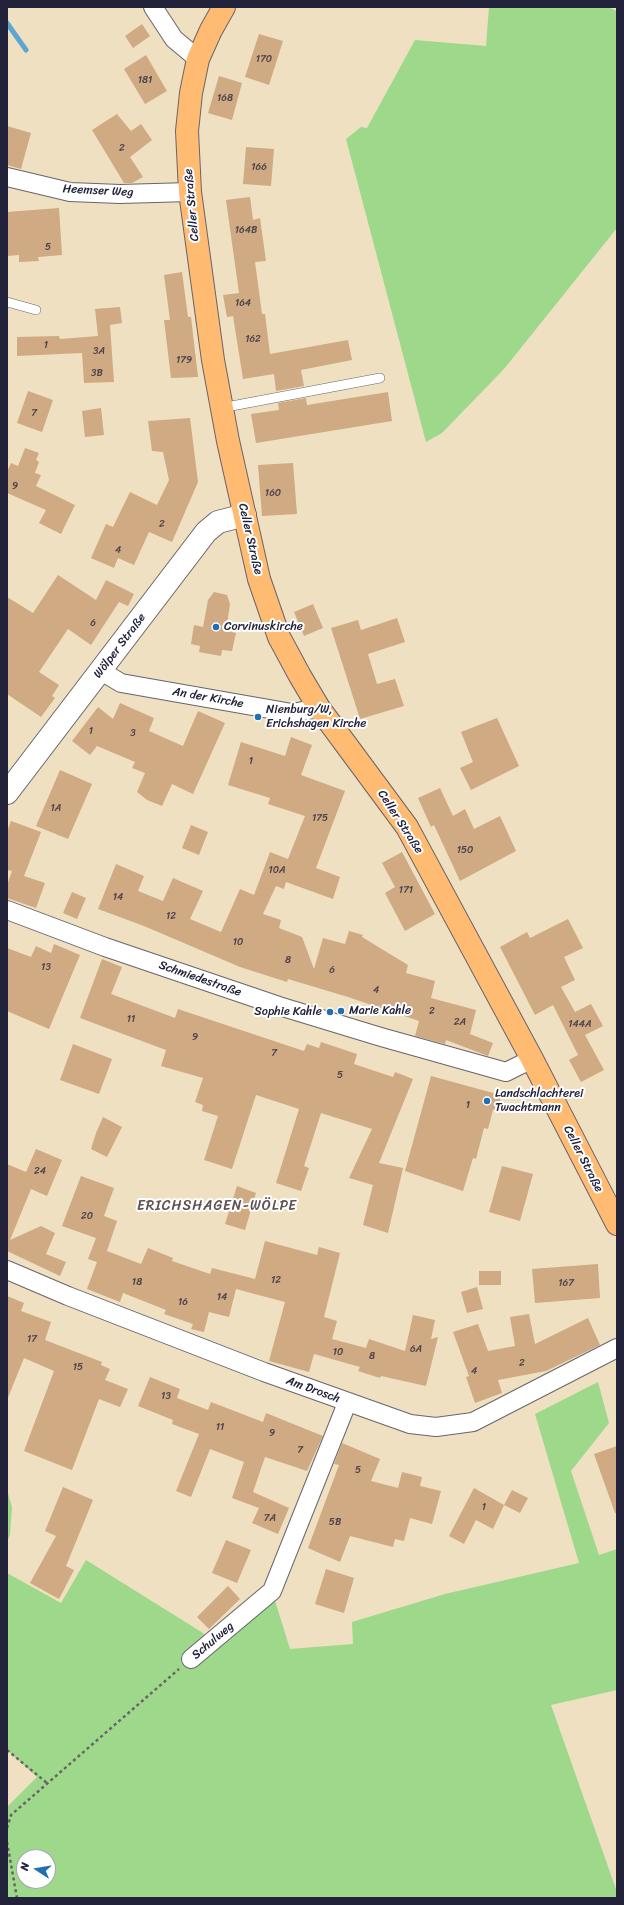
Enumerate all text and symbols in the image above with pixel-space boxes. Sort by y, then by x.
house number: 170 [256,53,272,65]
house number: 181 [138,74,152,86]
house number: 168 [217,92,233,104]
house number: 2 [119,142,125,154]
house number: 166 [251,161,267,173]
street label: Celler Straße [182,168,202,242]
street label: Heemser Weg [62,182,134,200]
house number: 164B [235,224,257,236]
house number: 5 [45,241,51,253]
house number: 164 [235,297,251,309]
house number: 162 [245,333,261,345]
house number: 1 [44,339,48,351]
house number: 3A [93,345,105,357]
house number: 179 [176,354,192,366]
house number: 3B [91,367,103,379]
house number: 7 [31,407,37,419]
house number: 9 [12,480,18,492]
house number: 160 [265,487,281,499]
street label: Celler Straße [235,502,265,576]
house number: 2 [159,518,165,530]
house number: 4 [115,544,121,556]
street label: Wölper Straße [91,611,149,681]
house number: 6 [90,617,96,629]
place label: Corvinuskirche [224,620,303,634]
marker: Corvinuskirche [211,622,221,632]
street label: An der Kirche [171,685,245,711]
place label: Nienburg/W, Erichshagen Kirche [266,703,366,731]
marker: Nienburg/W, Erichshagen Kirche [253,712,263,722]
house number: 1 [89,725,93,737]
house number: 3 [130,727,136,739]
house number: 1 [249,755,253,767]
street label: Celler Straße [374,788,426,856]
house number: 1A [51,802,61,814]
house number: 175 [312,812,328,824]
house number: 150 [457,844,473,856]
house number: 10A [268,864,286,876]
house number: 171 [399,884,413,896]
house number: 14 [113,891,123,903]
house number: 12 [166,910,176,922]
house number: 10 [233,936,243,948]
house number: 8 [285,954,291,966]
street label: Schmiedestraße [157,958,243,1000]
house number: 13 [41,961,51,973]
house number: 6 [329,964,335,976]
house number: 4 [373,984,379,996]
place label: Marie Kahle [349,1004,411,1018]
place label: Sophie Kahle [254,1005,322,1019]
house number: 2 [429,1005,435,1017]
marker: Marie Kahle [336,1006,346,1016]
marker: Sophie Kahle [325,1007,335,1017]
house number: 11 [127,1013,135,1025]
house number: 2A [454,1016,466,1028]
house number: 144A [568,1018,592,1030]
house number: 9 [192,1031,198,1043]
house number: 7 [271,1047,277,1059]
house number: 5 [337,1069,343,1081]
place label: Landschlachterei Twachtmann [495,1087,583,1115]
marker: Landschlachterei Twachtmann [482,1096,492,1106]
house number: 1 [466,1099,470,1111]
street label: Celler Straße [560,1123,606,1195]
house number: 24 [34,1165,46,1177]
district label: ERICHSHAGEN-WÖLPE [138,1198,296,1214]
house number: 20 [81,1210,93,1222]
house number: 12 [271,1274,281,1286]
house number: 18 [132,1276,142,1288]
house number: 167 [558,1277,574,1289]
house number: 14 [217,1291,227,1303]
house number: 16 [178,1296,188,1308]
house number: 17 [27,1333,37,1345]
house number: 6A [410,1343,422,1355]
house number: 10 [333,1346,343,1358]
house number: 8 [369,1350,375,1362]
house number: 2 [519,1357,525,1369]
house number: 15 [73,1361,83,1373]
house number: 4 [471,1365,477,1377]
street label: Am Drosch [284,1374,342,1406]
house number: 13 [161,1390,171,1402]
house number: 11 [216,1421,224,1433]
house number: 9 [269,1427,275,1439]
house number: 7 [297,1444,303,1456]
house number: 5 [355,1464,361,1476]
house number: 1 [482,1501,486,1513]
house number: 7A [264,1512,276,1524]
house number: 5B [329,1516,341,1528]
street label: Schulweg [189,1619,237,1663]
north arrow [16,1849,56,1889]
text: N [15,1861,35,1872]

